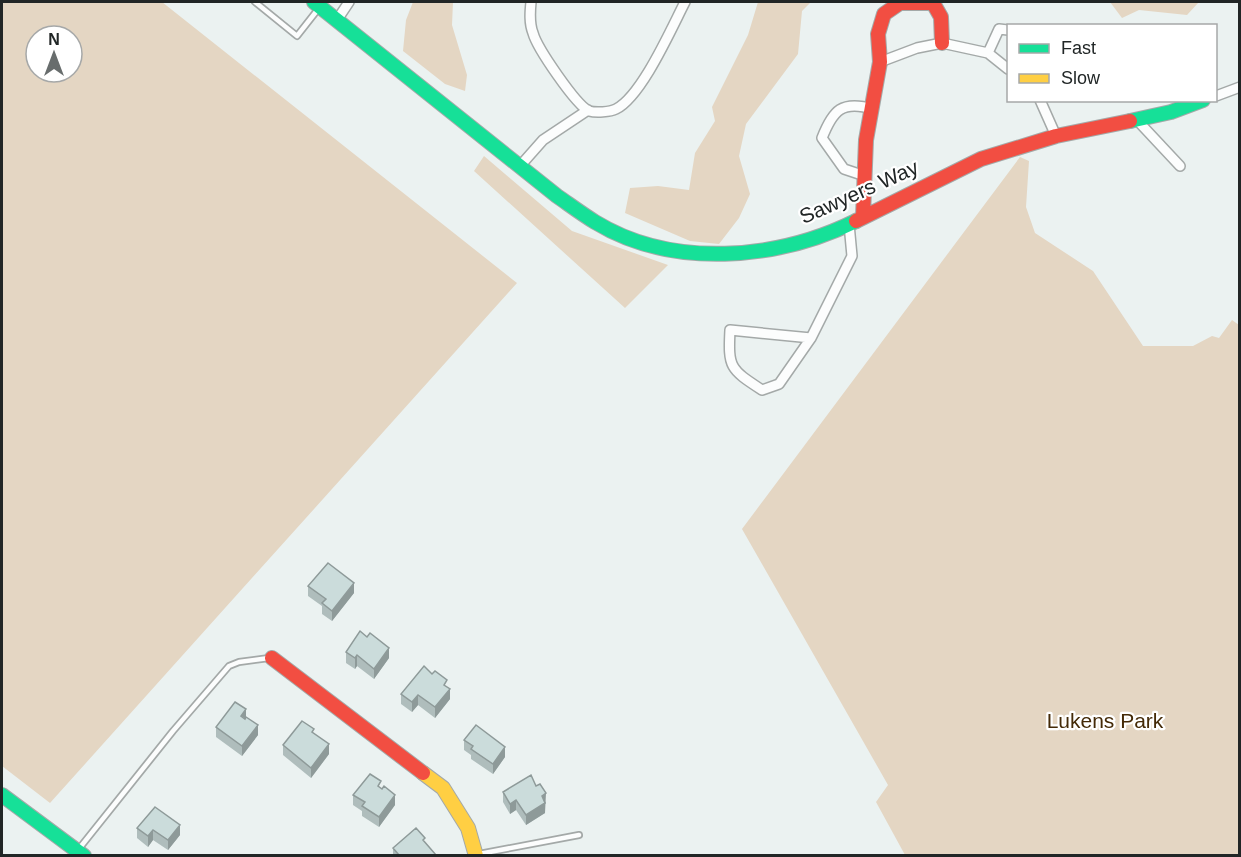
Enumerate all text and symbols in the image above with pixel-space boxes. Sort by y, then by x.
north arrow [24,24,84,84]
legend [1007,24,1217,102]
text: N [48,31,60,48]
text: Fast [1061,38,1096,58]
text: Slow [1061,68,1101,88]
street label: Sawyers Way [796,155,922,228]
park label: Lukens Park [1047,709,1164,732]

